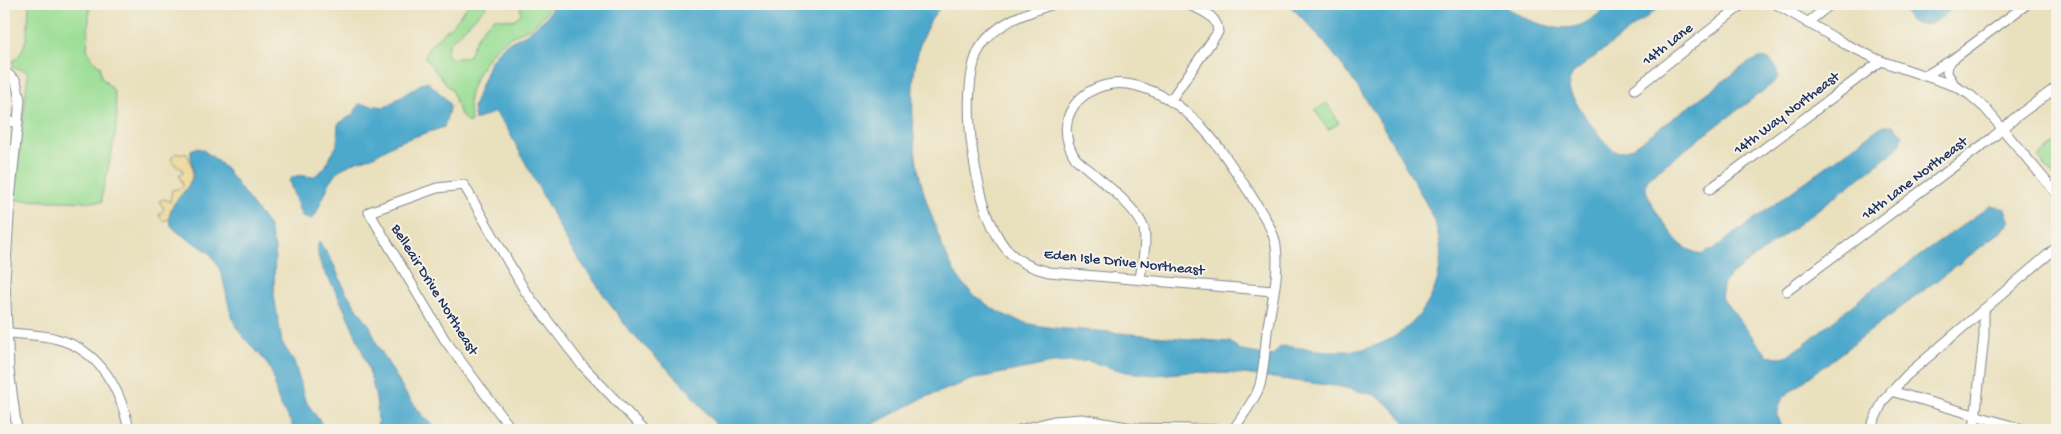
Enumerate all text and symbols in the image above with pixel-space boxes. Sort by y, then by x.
street label: 14th Lane [1638,19,1697,71]
street label: 14th Way Northeast [1730,67,1845,160]
street label: 14th Lane Northeast [1858,132,1973,225]
street label: Belleair Drive Northeast [386,220,483,360]
street label: Eden Isle Drive Northeast [1043,246,1207,281]

